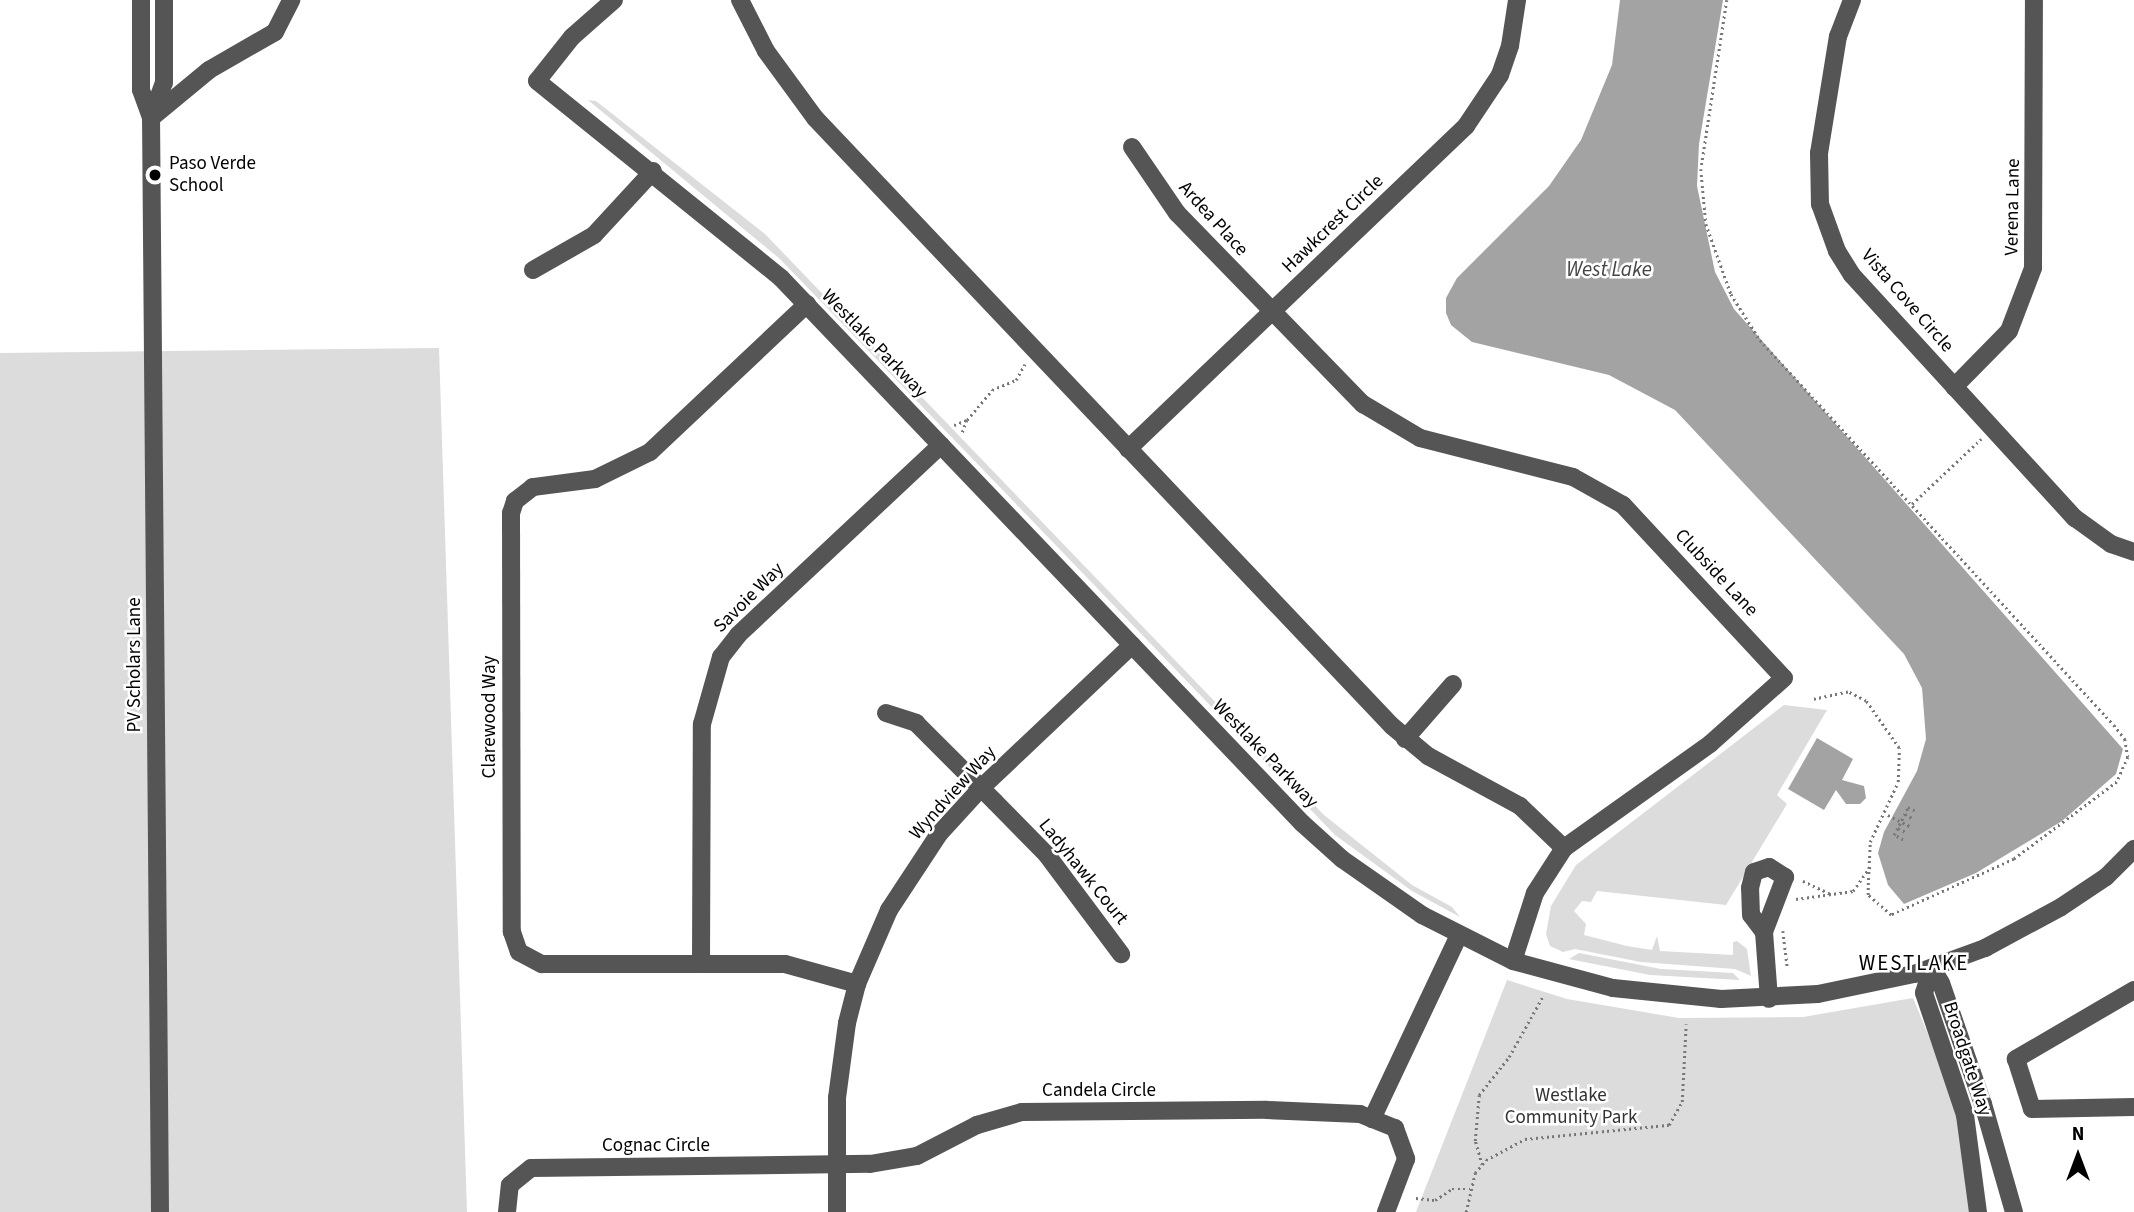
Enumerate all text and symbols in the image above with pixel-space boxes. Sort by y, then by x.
place label: Paso Verde School [169,153,256,197]
street label: Verena Lane [2001,158,2025,256]
marker: Paso Verde School [147,167,163,183]
street label: Hawkcrest Circle [1278,170,1388,278]
street label: Ardea Place [1174,177,1252,261]
street label: Vista Cove Circle [1856,245,1958,357]
water label: West Lake [1566,256,1652,282]
street label: Westlake Parkway [816,285,932,403]
street label: Clubside Lane [1670,524,1762,622]
street label: Savoie Way [709,558,789,638]
street label: PV Scholars Lane [124,597,146,733]
street label: Clarewood Way [479,656,501,778]
street label: Westlake Parkway [1207,695,1323,813]
street label: Wyndview Way [905,741,1001,845]
street label: Ladyhawk Court [1033,815,1133,929]
district label: WESTLAKE [1860,950,1968,976]
street label: Broadgate Way [1938,999,1996,1119]
street label: Candela Circle [1042,1080,1156,1102]
park label: Westlake Community Park [1505,1085,1637,1129]
north arrow [2043,1121,2113,1191]
text: N [2072,1121,2084,1148]
street label: Cognac Circle [602,1135,710,1157]

